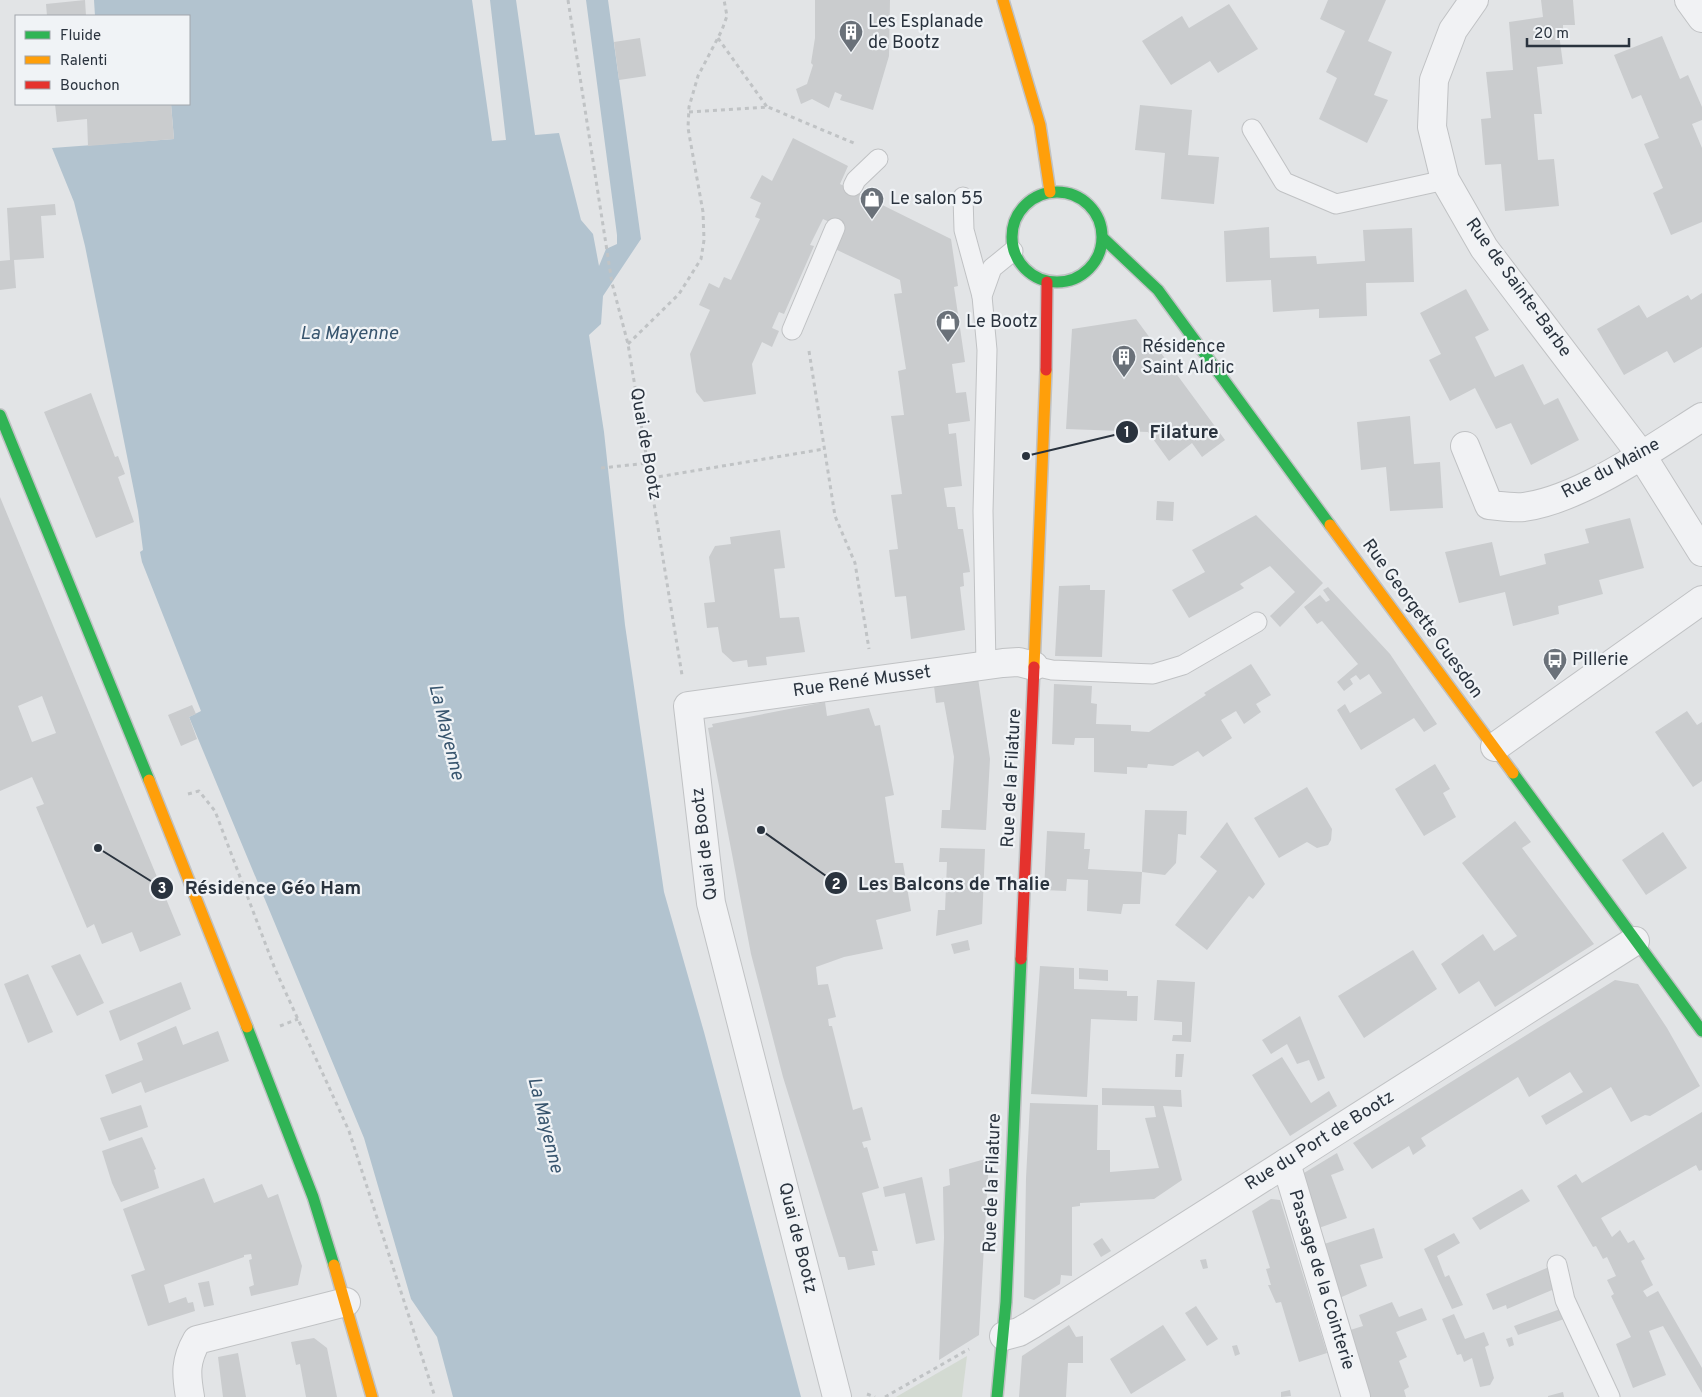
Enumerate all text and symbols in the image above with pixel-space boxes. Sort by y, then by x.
place label: Les Esplanade de Bootz [868,11,984,55]
legend [15,15,190,105]
scale bar [1527,15,1630,47]
building icon: Les Esplanade de Bootz [838,19,864,53]
text: 20 m [1534,25,1569,44]
text: Fluide [60,27,101,46]
text: Ralenti [60,52,107,71]
text: Bouchon [60,77,120,96]
shop icon: Le salon 55 [859,186,885,220]
place label: Le salon 55 [890,188,983,211]
street label: Rue de Sainte-Barbe [1460,214,1576,362]
shop icon: Le Bootz [935,309,961,343]
place label: Le Bootz [966,311,1038,334]
water label: La Mayenne [300,322,398,346]
place label: Résidence Saint Aldric [1142,336,1235,380]
building icon: Résidence Saint Aldric [1111,344,1137,378]
street label: Quai de Bootz [624,386,666,502]
callout: Filature [1115,415,1229,449]
text: Filature [1149,421,1219,445]
text: 1 [1124,424,1130,443]
street label: Rue du Maine [1558,433,1664,505]
street label: Rue Georgette Guesdon [1356,535,1488,703]
bus stop icon: Pillerie [1542,647,1568,681]
place label: Pillerie [1572,649,1628,672]
street label: Rue René Musset [792,661,932,703]
water label: La Mayenne [423,682,470,783]
street label: Rue de la Filature [997,708,1027,848]
street label: Quai de Bootz [687,786,723,902]
callout: Les Balcons de Thalie [823,866,1060,900]
callout: Résidence Géo Ham [150,871,371,905]
text: Les Balcons de Thalie [858,873,1050,897]
text: 2 [831,876,841,895]
text: Résidence Géo Ham [185,877,361,901]
text: 3 [158,880,167,899]
water label: La Mayenne [522,1075,569,1176]
street label: Rue du Port de Bootz [1241,1086,1399,1196]
street label: Rue de la Filature [979,1113,1007,1253]
street label: Quai de Bootz [772,1180,822,1296]
street label: Passage de la Cointerie [1283,1187,1359,1373]

